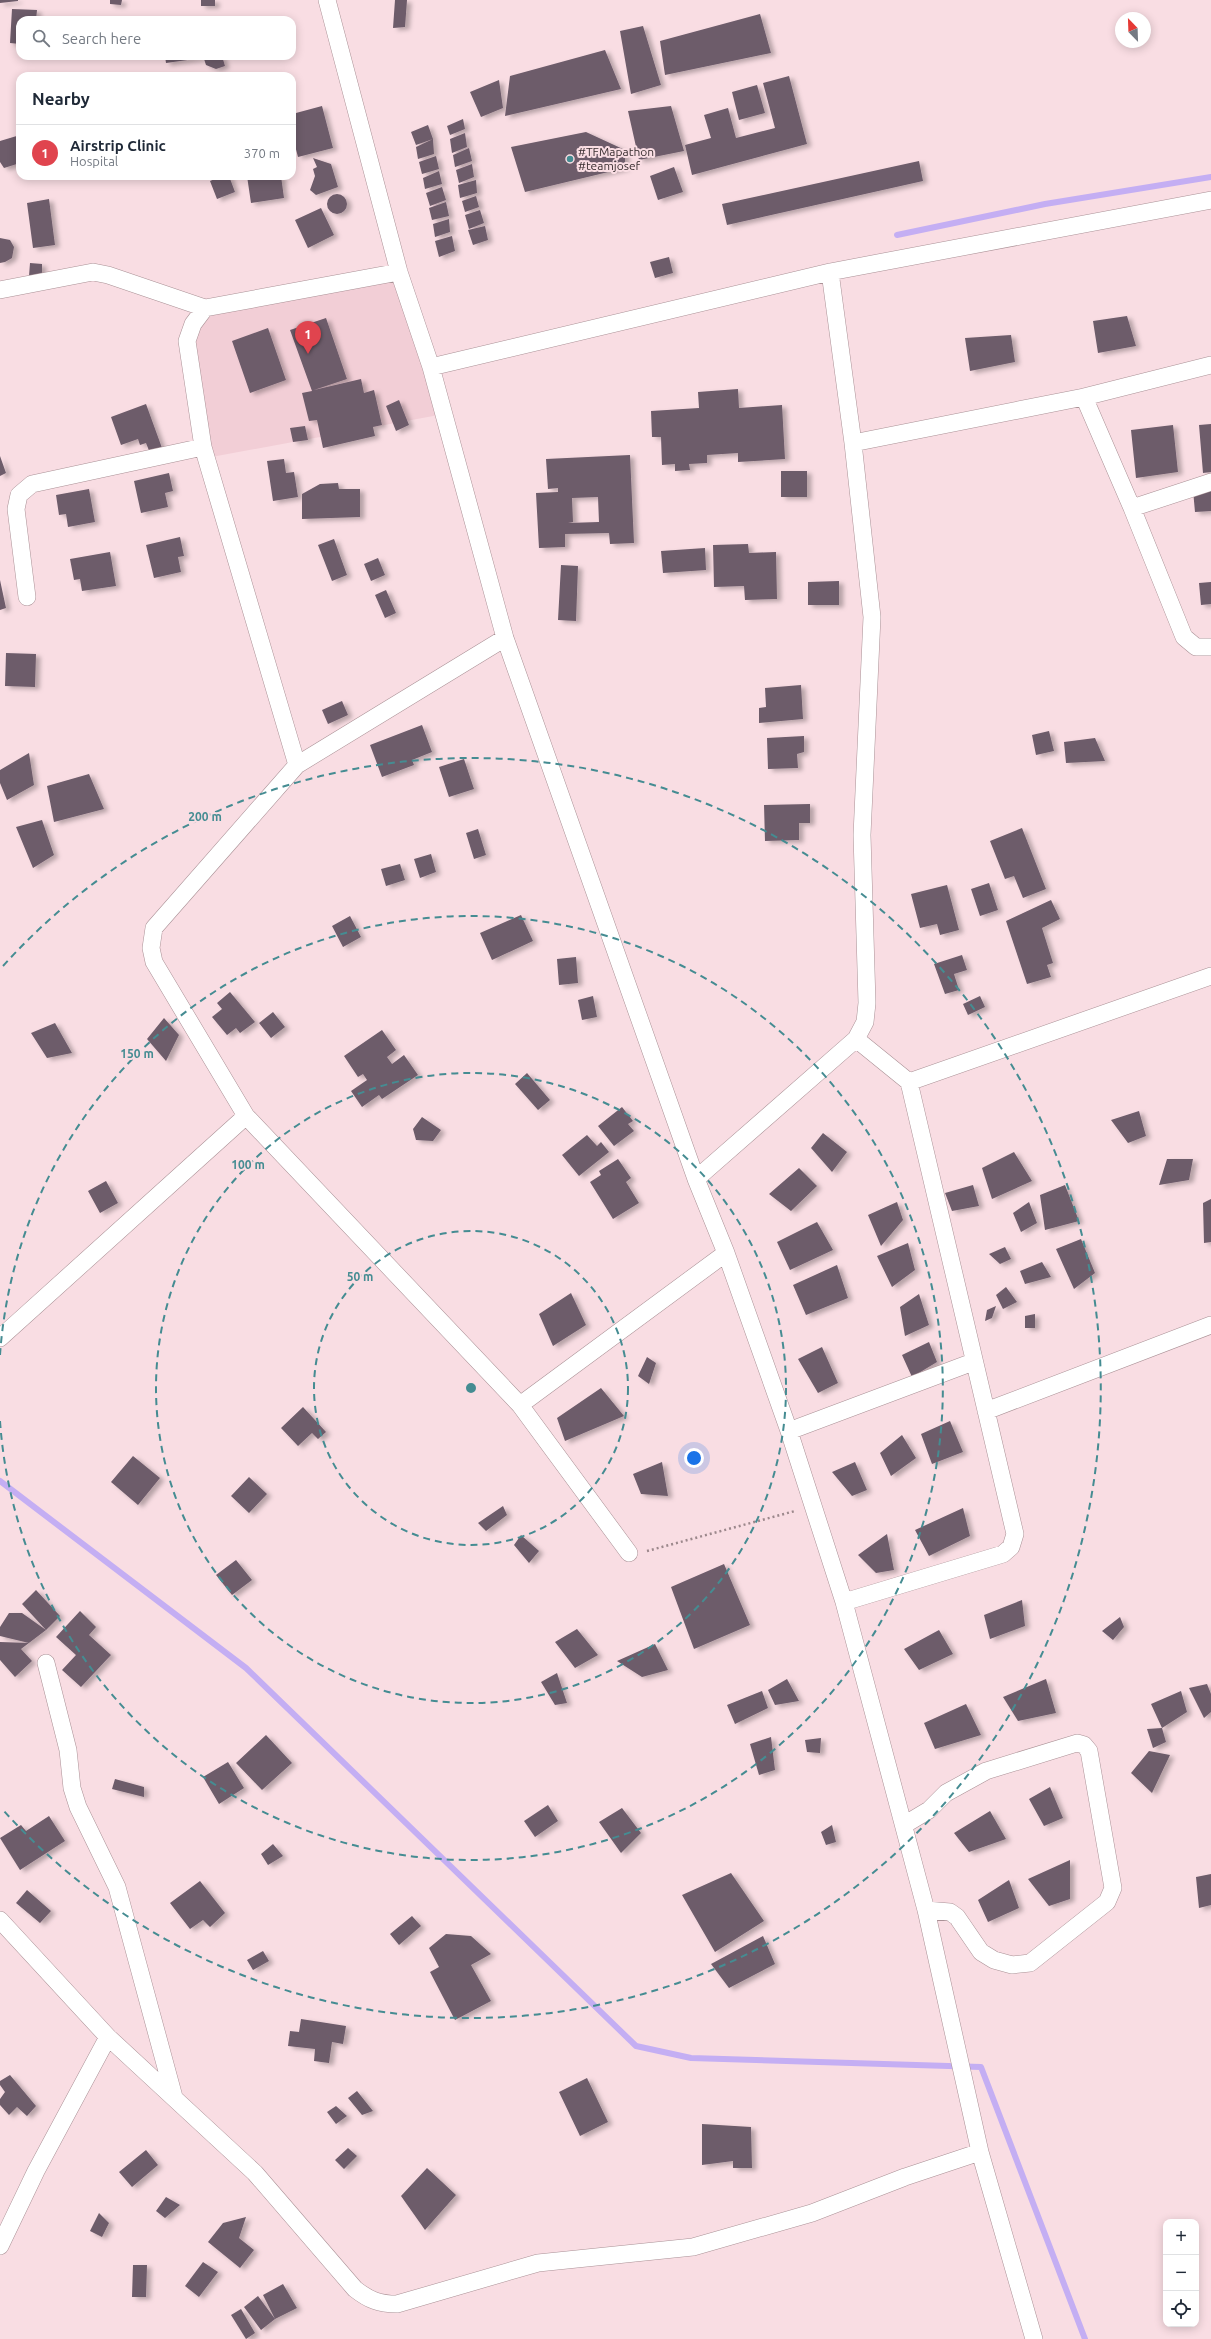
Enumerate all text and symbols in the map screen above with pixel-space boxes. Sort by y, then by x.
north arrow [1115,12,1151,48]
search box [16,16,296,60]
icon: search [30,27,52,49]
text: Search here [62,30,141,47]
text: Nearby [32,89,90,108]
text: Airstrip Clinic [70,137,166,154]
place label: #TFMapathon #teamjosef [578,145,654,172]
text: 1 [41,146,49,160]
text: 370 m [244,146,280,160]
text: Hospital [70,154,118,168]
marker: #TFMapathon #teamjosef [565,154,575,164]
pin: 1 [295,321,321,354]
text: 200 m [188,810,222,823]
text: 150 m [120,1047,154,1060]
text: 100 m [231,1158,265,1171]
text: 50 m [347,1270,373,1283]
centre of rings [464,1381,478,1395]
your location [684,1448,704,1468]
map controls [1163,2219,1199,2327]
button: + [1163,2219,1199,2255]
button: − [1163,2255,1199,2291]
button: locate [1163,2291,1199,2327]

